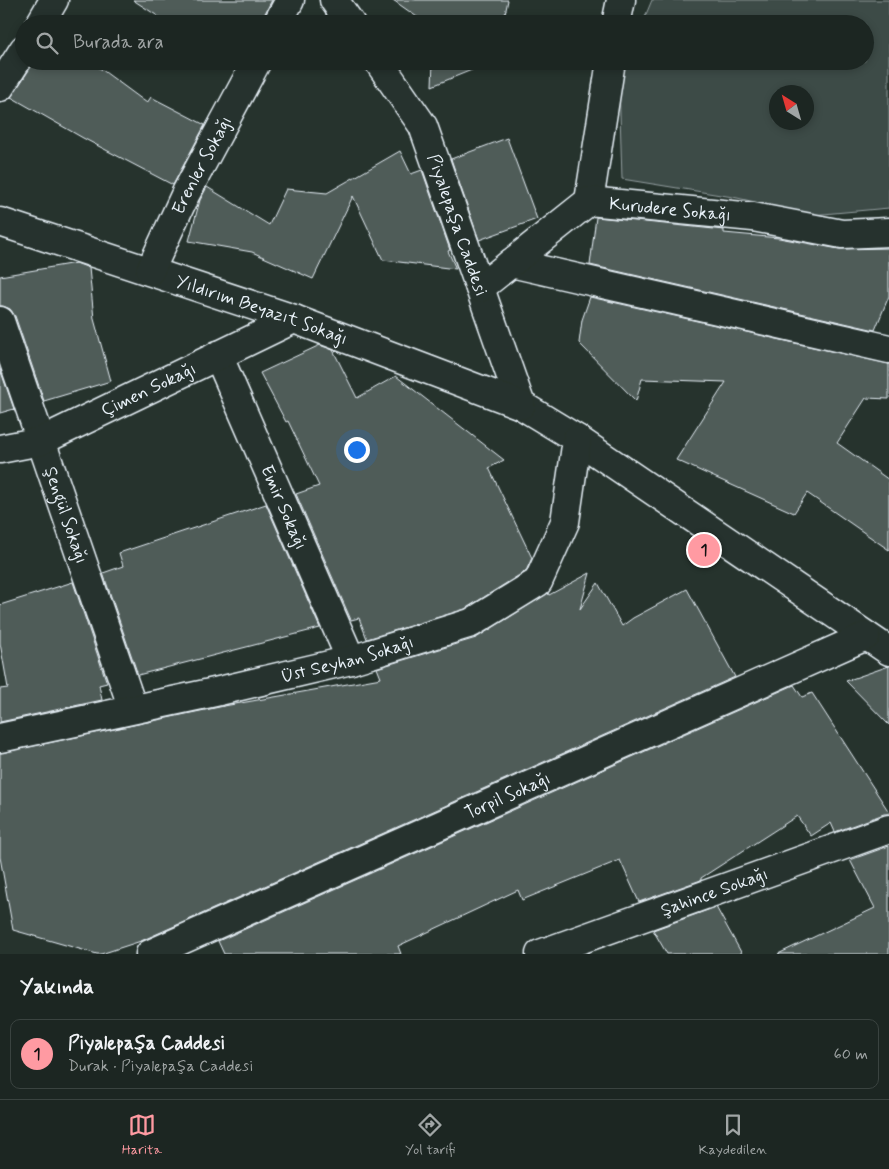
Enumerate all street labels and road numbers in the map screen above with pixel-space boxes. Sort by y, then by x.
street label: Erenler Sokağı [167,112,238,219]
street label: Piyalepaşa Caddesi [421,151,493,300]
street label: Kurudere Sokağı [608,192,732,228]
street label: Yıldırım Beyazıt Sokağı [172,270,351,351]
street label: Çimen Sokağı [97,357,200,423]
street label: Emir Sokağı [254,461,312,554]
street label: Şengül Sokağı [38,463,93,567]
street label: Üst Seyhan Sokağı [278,630,417,689]
street label: Torpil Sokağı [461,767,554,826]
street label: Şahince Sokağı [658,862,771,923]

